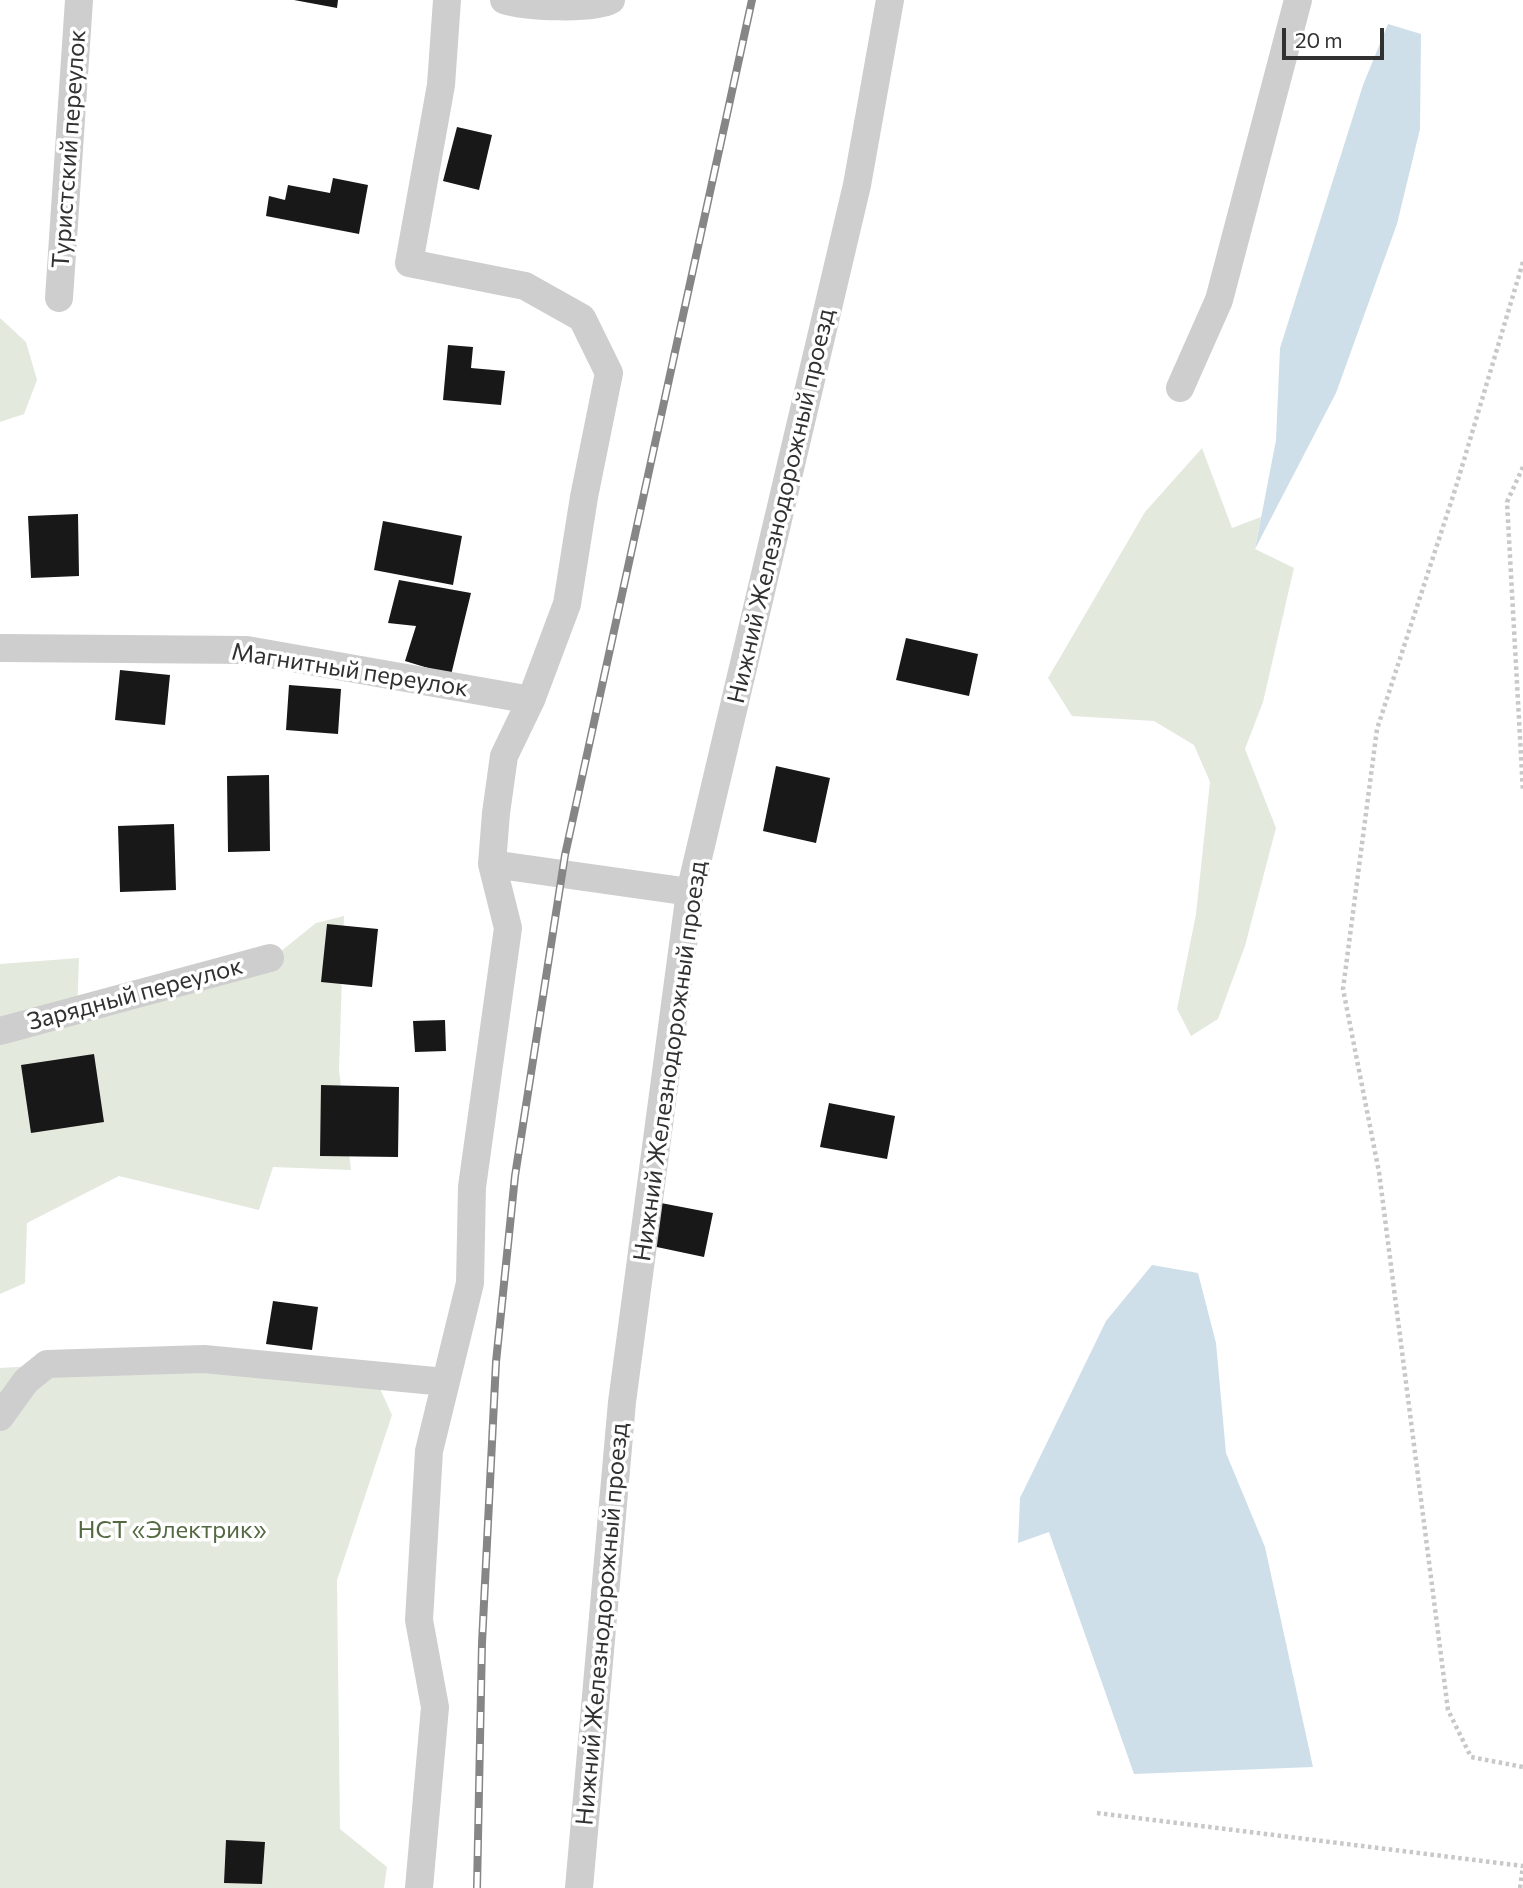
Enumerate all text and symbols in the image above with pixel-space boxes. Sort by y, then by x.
scale bar [1285,14,1386,58]
text: 20 m [1295,27,1343,52]
street label: Туристский переулок [46,29,92,269]
street label: Нижний Железнодорожный проезд [722,306,840,706]
street label: Магнитный переулок [230,637,470,703]
street label: Нижний Железнодорожный проезд [628,859,712,1263]
street label: Зарядный переулок [24,951,246,1037]
street label: Нижний Железнодорожный проезд [570,1421,634,1827]
park label: НСТ «Электрик» [77,1516,267,1544]

